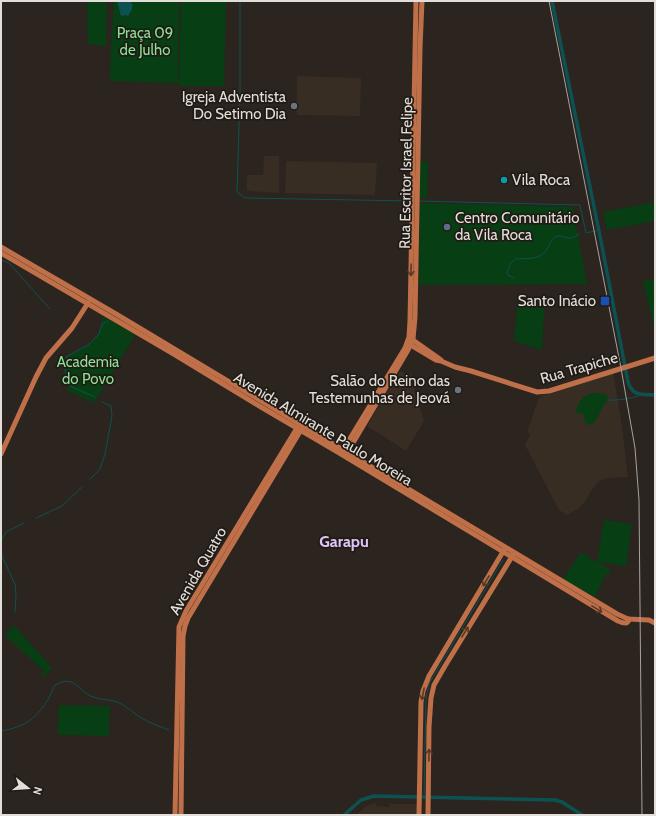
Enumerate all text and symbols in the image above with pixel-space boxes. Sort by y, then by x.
park label: Praça 09 de Julho [117,24,173,59]
place label: Igreja Adventista Do Setimo Dia [182,88,287,123]
street label: Rua Escritor Israel Felipe [396,97,416,249]
marker: Igreja Adventista Do Setimo Dia [289,101,299,111]
place label: Vila Roca [512,171,571,189]
marker: Vila Roca [499,175,509,185]
place label: Centro Comunitário da Vila Roca [455,209,579,244]
marker: Centro Comunitário da Vila Roca [442,222,452,232]
one-way arrow [407,263,415,276]
place label: Santo Inácio [518,292,596,310]
marker: Santo Inácio [599,295,611,307]
street label: Rua Trapiche [538,348,620,388]
park label: Academia do Povo [57,353,120,388]
street label: Avenida Almirante Paulo Moreira [230,368,416,490]
place label: Salão do Reino das Testemunhas de Jeová [309,372,451,407]
marker: Salão do Reino das Testemunhas de Jeová [453,385,463,395]
street label: Avenida Quatro [166,524,230,618]
district label: Garapu [319,532,369,551]
one-way arrow [481,575,489,587]
one-way arrow [591,605,603,613]
one-way arrow [462,626,470,638]
one-way arrow [418,687,426,700]
one-way arrow [425,749,433,762]
north arrow [8,768,48,808]
text: N [30,785,45,797]

